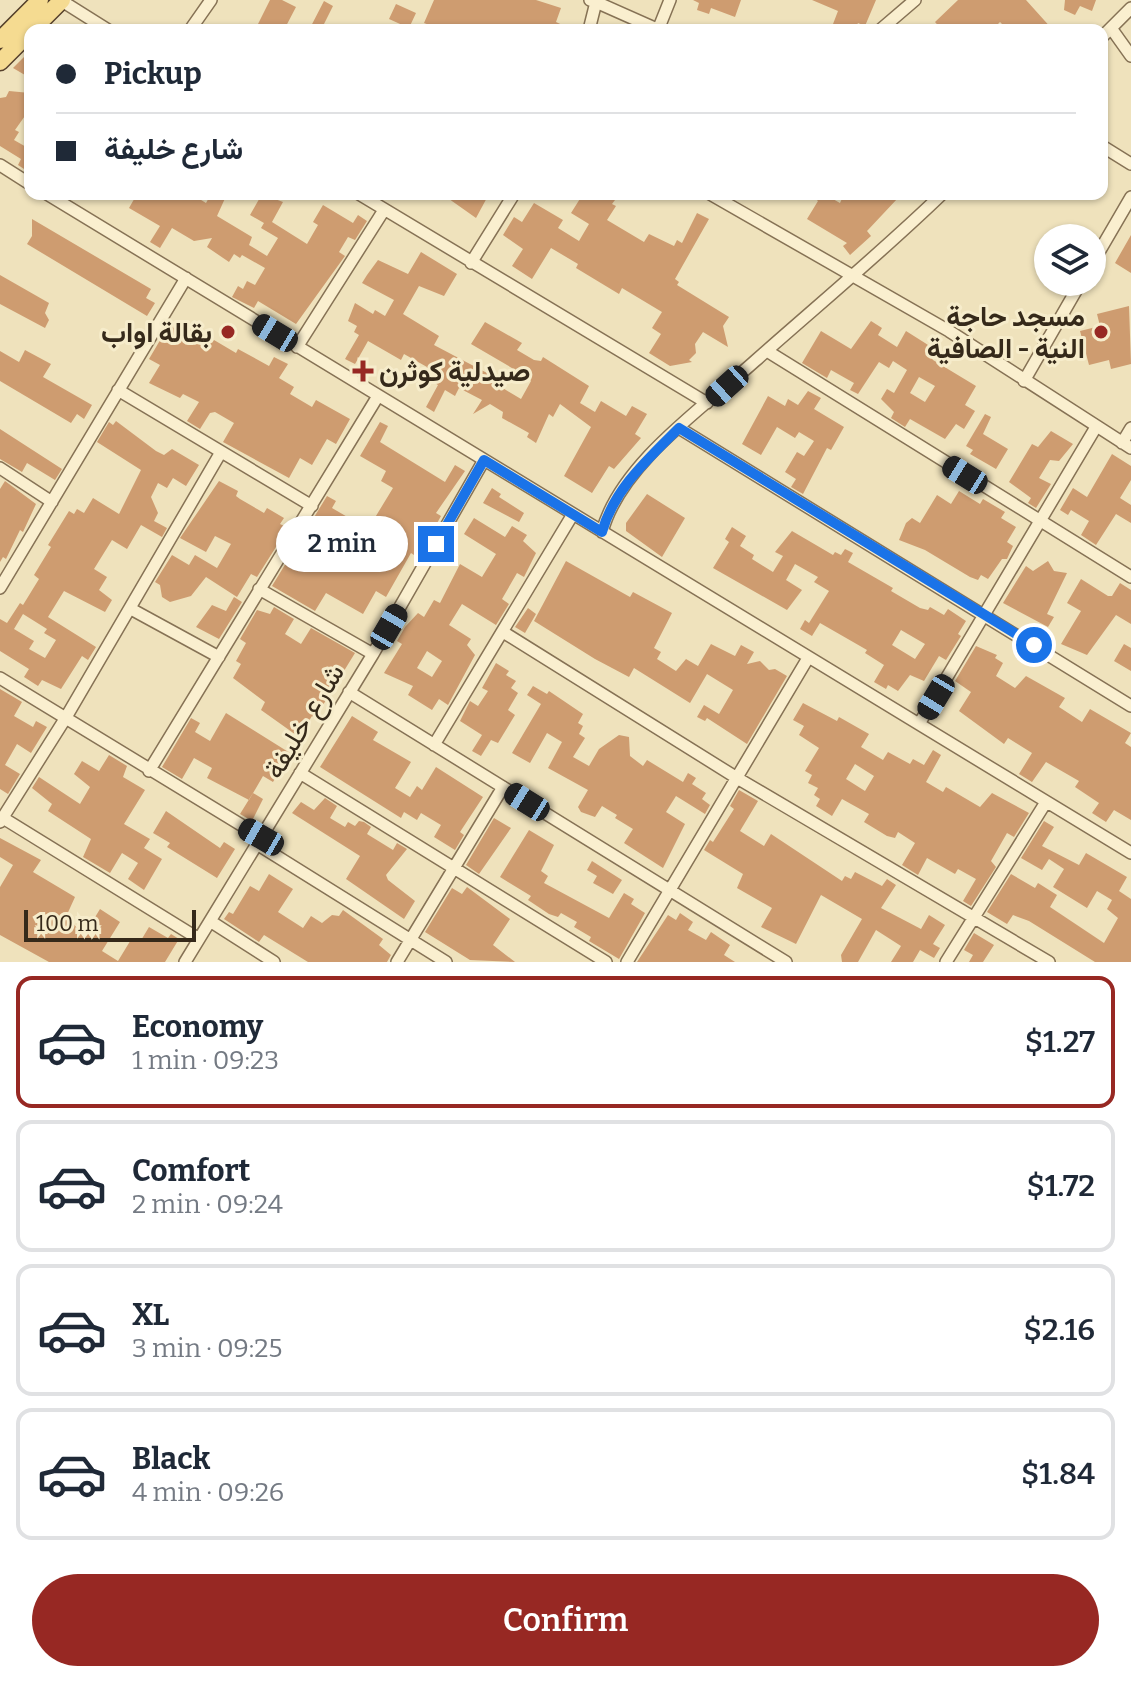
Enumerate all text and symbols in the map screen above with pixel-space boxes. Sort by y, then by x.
text: Pickup [104,56,202,92]
text: شارع خليفة [104,131,243,167]
map controls [1034,224,1106,296]
button: layers [1034,224,1106,296]
place label: مسجد حاجة النية - الصافية [927,300,1085,365]
car [248,310,302,356]
place label: بقالة اواب [101,316,212,350]
marker: بقالة اواب [219,323,237,341]
marker: مسجد حاجة النية - الصافية [1092,323,1110,341]
place label: صيدلية كوثرن [379,355,531,389]
car [701,361,753,411]
marker: صيدلية كوثرن [354,362,372,380]
car [938,452,992,498]
callout: 2 min [276,516,408,572]
route end [418,526,454,562]
text: 2 min [308,528,376,559]
car [367,600,411,654]
route start [1016,627,1052,663]
street label: شارع خليفة [257,658,353,785]
car [913,670,959,724]
car [500,779,554,825]
car [234,815,288,859]
scale bar [24,906,196,942]
text: 100 m [36,910,99,937]
icon: car [36,1006,108,1078]
text: Economy [132,1009,263,1045]
text: $1.27 [1025,1024,1095,1060]
text: 1 min · 09:23 [132,1045,279,1076]
icon: car [36,1150,108,1222]
text: Comfort [132,1153,250,1189]
text: $1.72 [1027,1168,1095,1204]
text: 2 min · 09:24 [132,1189,283,1220]
icon: car [36,1294,108,1366]
text: XL [132,1297,169,1333]
text: $2.16 [1023,1312,1095,1348]
text: 3 min · 09:25 [132,1333,282,1364]
icon: car [36,1438,108,1510]
text: Black [132,1441,210,1477]
text: $1.84 [1021,1456,1095,1492]
text: 4 min · 09:26 [132,1477,284,1508]
button: Confirm [32,1574,1099,1666]

